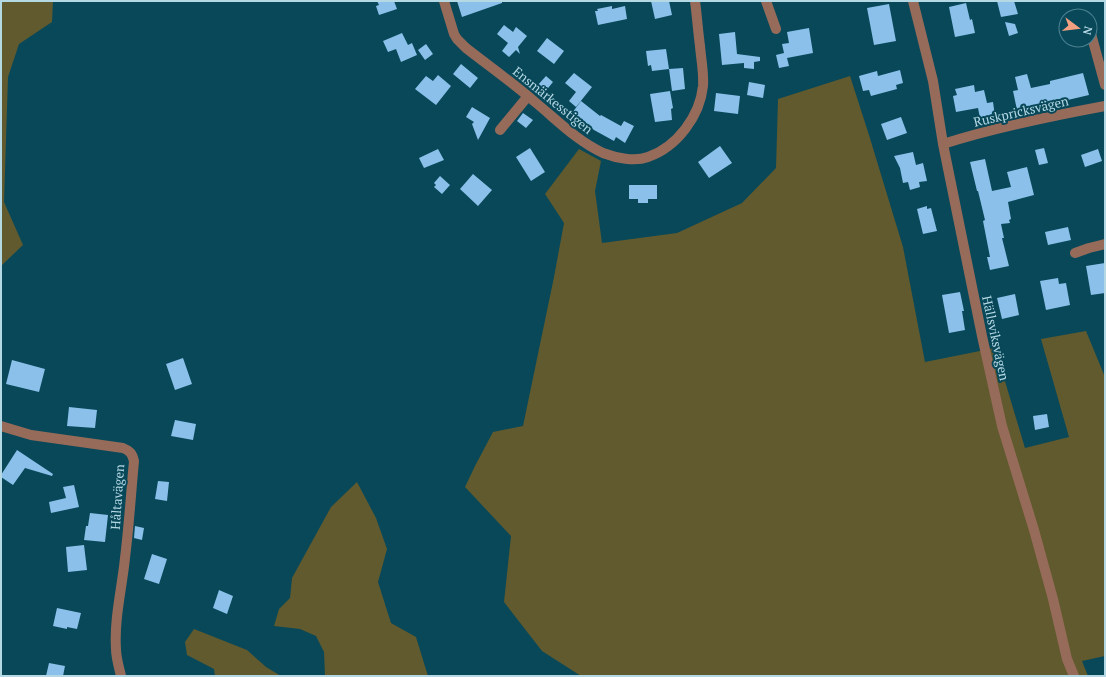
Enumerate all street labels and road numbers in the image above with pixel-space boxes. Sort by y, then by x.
street label: Ensmärkesstigen [509,62,597,138]
street label: Ruskpricksvägen [972,91,1071,131]
street label: Hällsviksvägen [978,294,1014,382]
street label: Håltavägen [106,463,128,530]

